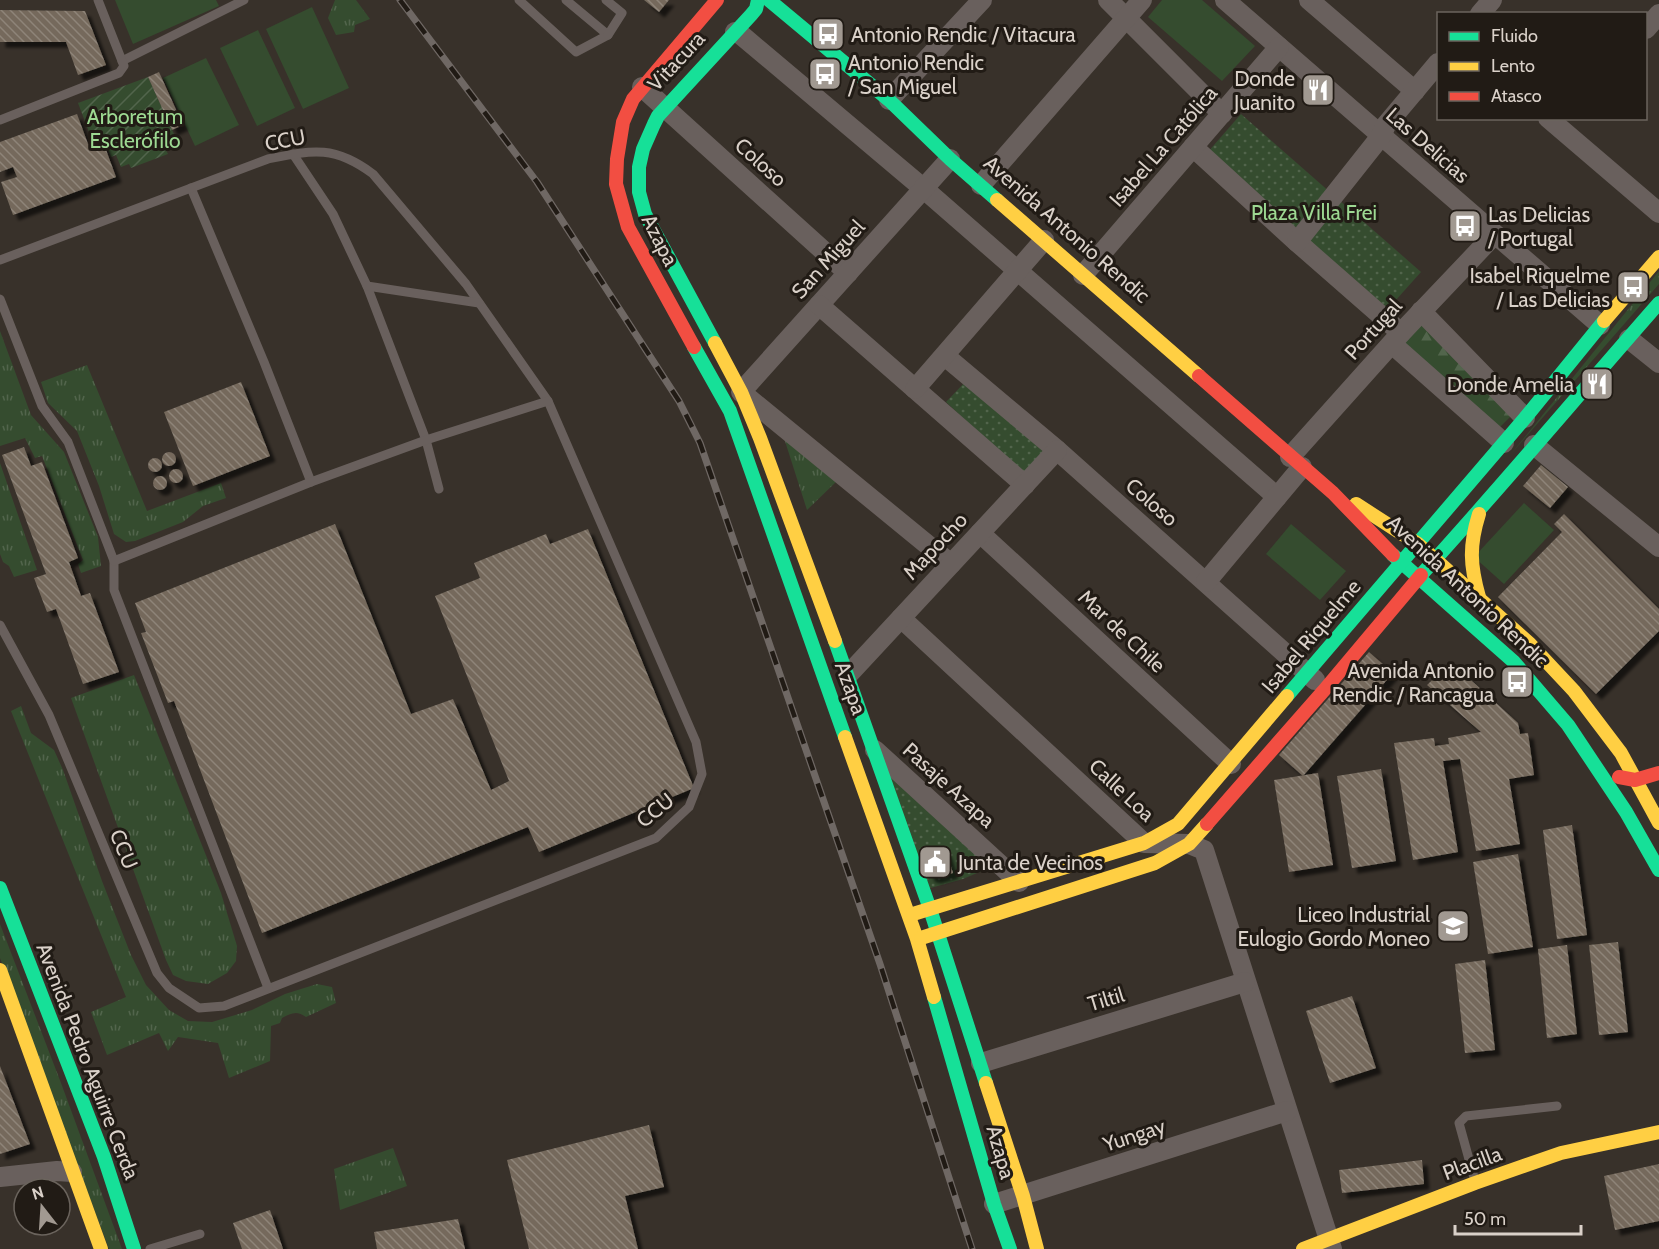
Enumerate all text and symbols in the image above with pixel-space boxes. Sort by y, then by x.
legend [1437,12,1647,120]
bus stop icon: Antonio Rendic / Vitacura [810,16,846,52]
place label: Antonio Rendic / Vitacura [851,22,1076,47]
text: Fluido [1491,25,1538,47]
street label: Vitacura [642,26,710,96]
place label: Antonio Rendic / San Miguel [847,50,984,99]
text: Lento [1491,55,1535,77]
bus stop icon: Antonio Rendic / San Miguel [807,56,843,92]
place label: Donde Juanito [1233,66,1295,115]
restaurant icon: Donde Juanito [1300,72,1336,108]
street label: Isabel La Católica [1104,81,1222,211]
text: Atasco [1491,85,1542,107]
street label: Las Delicias [1381,102,1475,188]
park label: Arboretum Esclerófilo [87,104,183,153]
street label: CCU [263,124,307,156]
street label: Coloso [730,132,792,192]
street label: Avenida Antonio Rendic [979,150,1155,308]
park label: Plaza Villa Frei [1251,200,1377,225]
place label: Las Delicias / Portugal [1487,202,1590,251]
bus stop icon: Las Delicias / Portugal [1447,208,1483,244]
street label: Azapa [636,210,684,270]
street label: San Miguel [786,214,870,304]
place label: Isabel Riquelme / Las Delicias [1469,263,1610,312]
bus stop icon: Isabel Riquelme / Las Delicias [1615,269,1651,305]
street label: Portugal [1339,293,1407,365]
restaurant icon: Donde Amelia [1579,366,1615,402]
place label: Donde Amelia [1447,372,1574,397]
street label: Coloso [1121,473,1183,531]
street label: Mapocho [898,507,972,585]
street label: Avenida Antonio Rendic [1382,510,1554,672]
street label: Isabel Riquelme [1256,574,1366,698]
street label: Mar de Chile [1073,584,1171,678]
street label: Azapa [830,658,872,718]
place label: Avenida Antonio Rendic / Rancagua [1332,658,1494,707]
bus stop icon: Avenida Antonio Rendic / Rancagua [1499,664,1535,700]
street label: Pasaje Azapa [897,737,1000,834]
street label: Calle Loa [1084,753,1160,827]
street label: CCU [631,787,679,833]
street label: CCU [105,825,143,873]
public building icon: Junta de Vecinos [917,844,953,880]
place label: Junta de Vecinos [957,850,1103,875]
place label: Liceo Industrial Eulogio Gordo Moneo [1238,902,1430,951]
school or university icon: Liceo Industrial Eulogio Gordo Moneo [1435,908,1471,944]
street label: Avenida Pedro Aguirre Cerda [31,939,145,1183]
street label: Tiltil [1085,982,1127,1016]
street label: Yungay [1099,1113,1169,1157]
street label: Azapa [981,1122,1021,1182]
street label: Placilla [1439,1141,1505,1185]
north arrow [12,1177,72,1237]
text: N [30,1182,46,1204]
scale bar [1455,1198,1581,1236]
text: 50 m [1464,1208,1506,1230]

